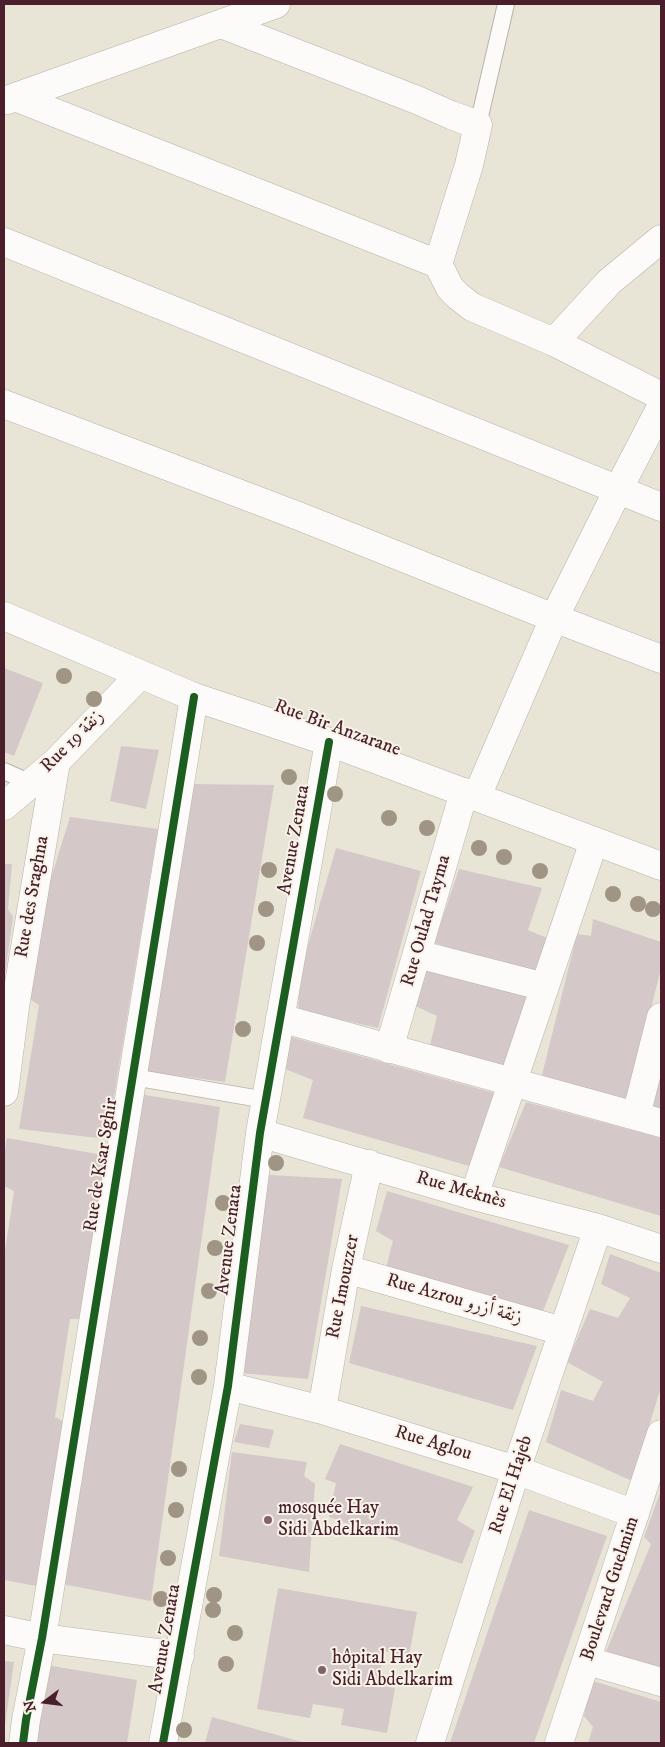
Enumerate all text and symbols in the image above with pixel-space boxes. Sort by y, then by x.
street label: Rue Bir Anzarane [271,696,403,762]
street label: Rue 19 زنقة [37,706,109,778]
street label: Avenue Zenata [274,783,316,897]
street label: Rue des Sraghna [11,834,55,960]
street label: Rue Oulad Tayma [397,853,457,989]
street label: Rue de Ksar Sghir [80,1096,124,1234]
street label: Rue Meknès [414,1167,508,1215]
street label: Avenue Zenata [212,1183,248,1297]
street label: Rue Imouzzer [323,1233,365,1341]
street label: Rue Azrou زنقة أزرو [383,1270,525,1330]
street label: Rue Aglou [392,1422,474,1466]
street label: Rue El Hajeb [485,1433,539,1537]
place label: mosquée Hay Sidi Abdelkarim [278,1498,399,1542]
marker: mosquée Hay Sidi Abdelkarim [262,1514,274,1526]
street label: Boulevard Guelmim [577,1514,645,1664]
street label: Avenue Zenata [145,1582,187,1696]
place label: hôpital Hay Sidi Abdelkarim [332,1648,453,1692]
marker: hôpital Hay Sidi Abdelkarim [316,1664,328,1676]
north arrow [20,1677,70,1727]
text: N [20,1698,41,1714]

